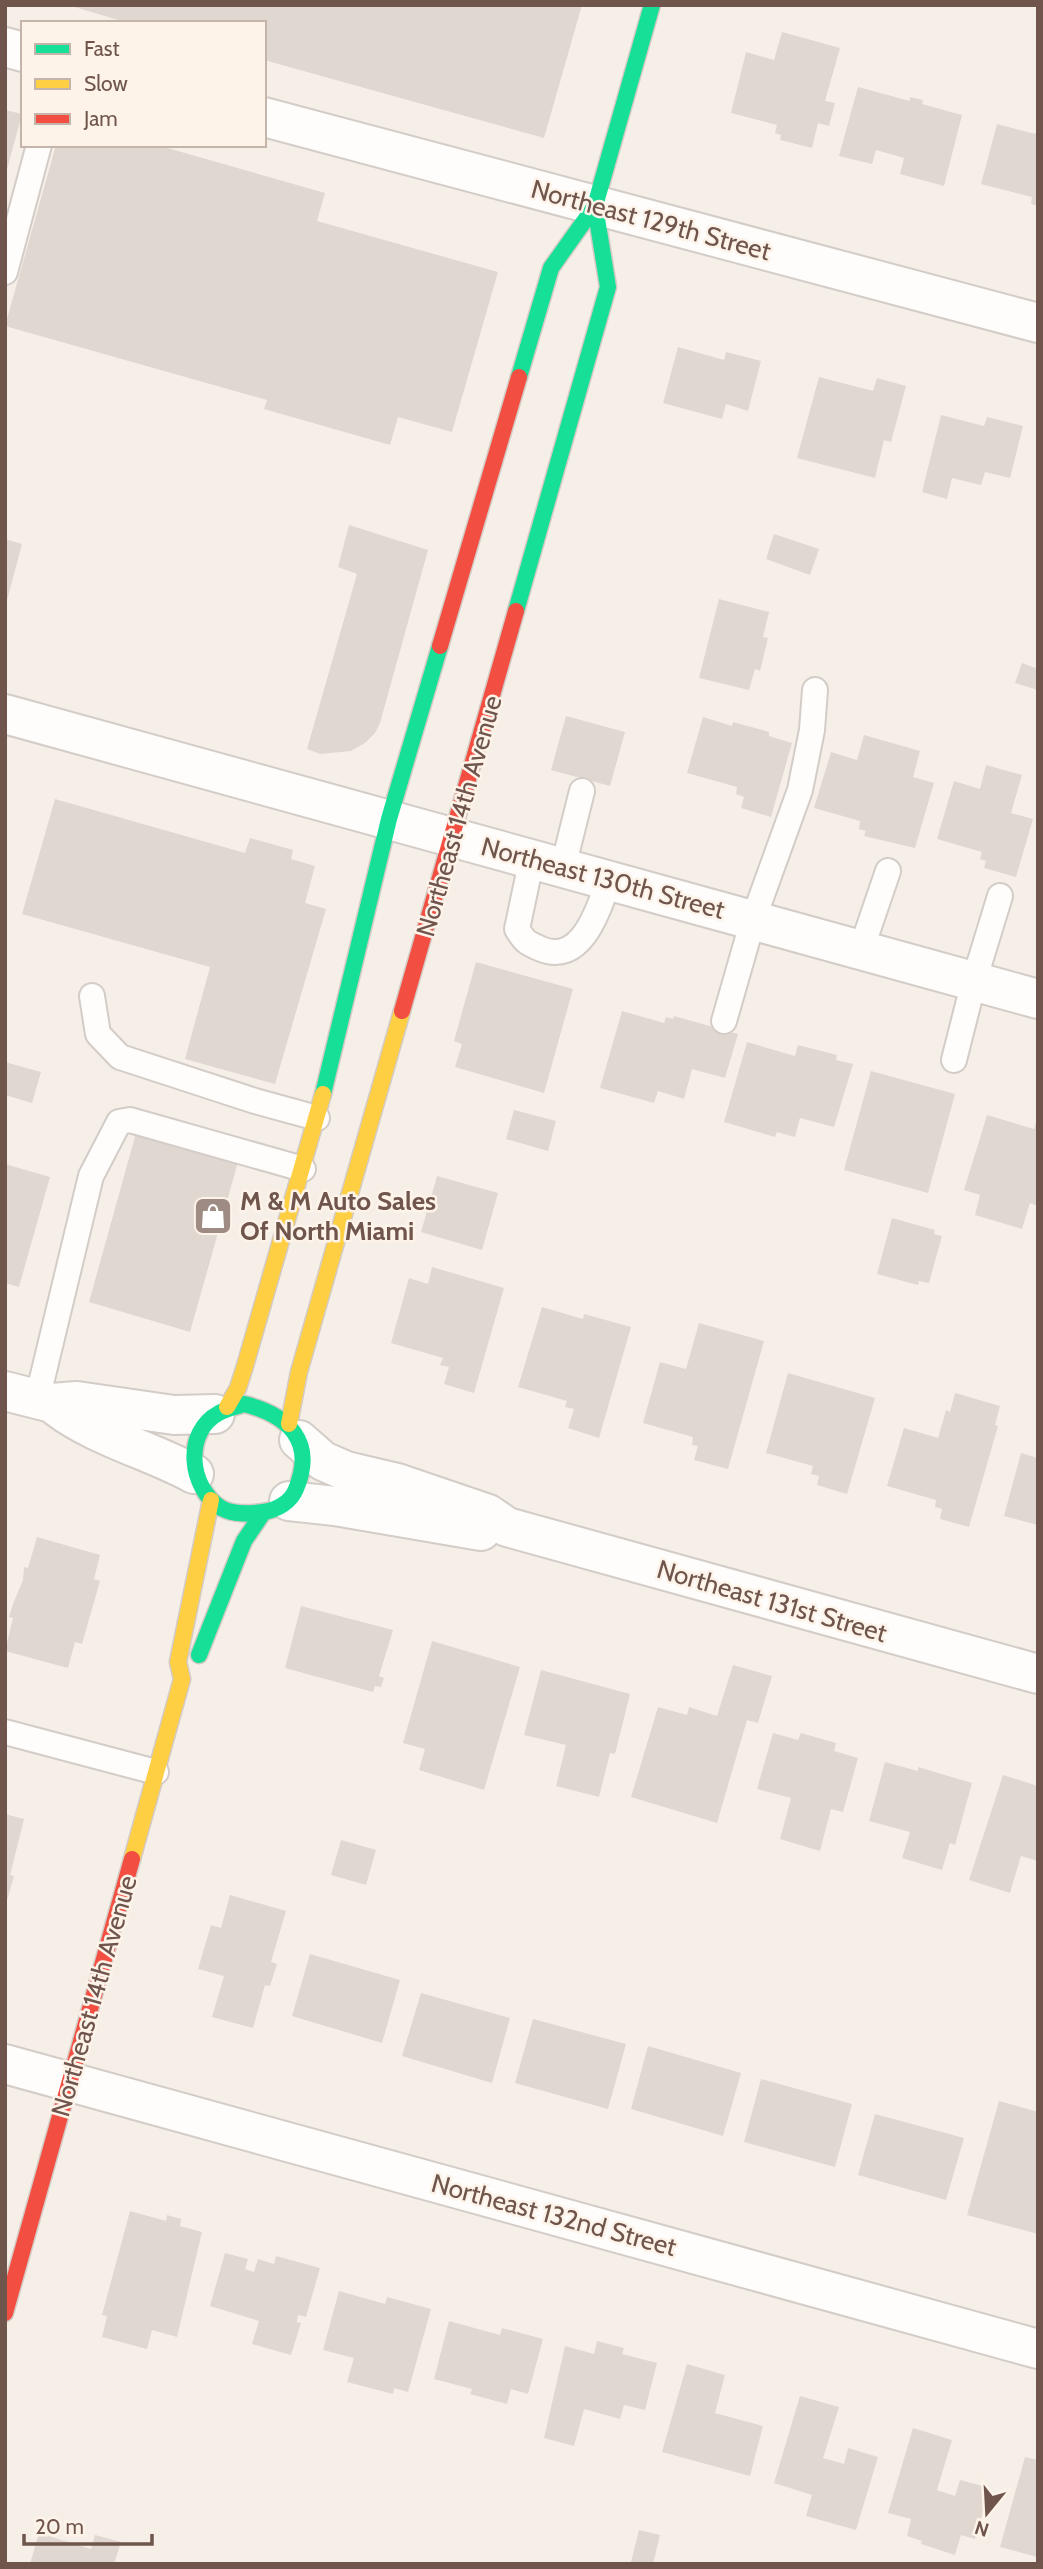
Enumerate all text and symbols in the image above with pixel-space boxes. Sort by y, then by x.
legend [21,21,266,147]
text: Fast [84,36,120,61]
text: Slow [84,71,128,96]
text: Jam [83,106,118,131]
street label: Northeast 129th Street [528,173,775,267]
street label: Northeast 14th Avenue [409,692,509,940]
street label: Northeast 130th Street [478,830,728,926]
place label: M & M Auto Sales Of North Miami [240,1185,436,1247]
shop icon: M & M Auto Sales Of North Miami [192,1195,234,1237]
street label: Northeast 131st Street [653,1553,891,1649]
street label: Northeast 14th Avenue [44,1872,144,2120]
street label: Northeast 132nd Street [428,2167,680,2263]
north arrow [952,2478,1022,2548]
scale bar [24,2502,152,2546]
text: 20 m [35,2514,84,2539]
text: N [972,2516,992,2542]

